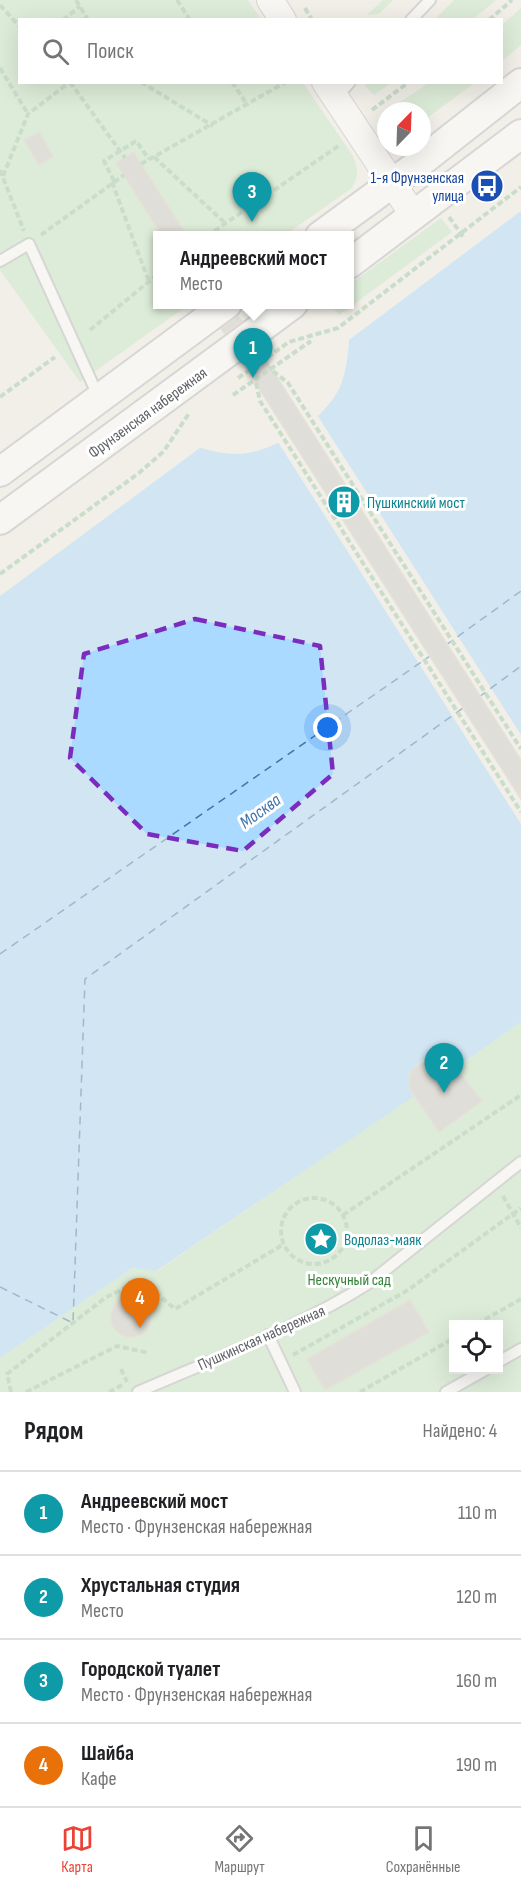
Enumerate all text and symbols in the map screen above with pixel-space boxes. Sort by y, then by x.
search box [18,18,503,84]
icon: search [39,35,72,68]
text: Поиск [87,38,133,65]
north arrow [377,102,431,156]
bus stop icon: 1-я Фрунзенская улица [469,168,505,204]
place label: 1-я Фрунзенская улица [370,169,464,206]
pin: 3 [232,172,272,222]
popup [153,231,354,309]
text: Андреевский мост [180,245,327,272]
text: Место [180,272,223,296]
pin: 1 [234,328,272,378]
street label: Фрунзенская набережная [85,364,211,463]
building icon: Пушкинский мост [326,484,362,520]
place label: Пушкинский мост [367,494,466,513]
your location [313,713,342,742]
water label: Москва [236,789,286,833]
pin: 2 [424,1044,464,1093]
place icon: Водолаз-маяк [303,1221,339,1257]
place label: Водолаз-маяк [344,1231,422,1250]
park label: Нескучный сад [307,1271,391,1290]
pin: 4 [120,1278,160,1328]
street label: Пушкинская набережная [195,1302,328,1375]
map controls [449,1320,503,1374]
button: locate [449,1320,503,1374]
text: Рядом [24,1416,83,1447]
text: Найдено: 4 [423,1419,497,1443]
text: Андреевский мост [81,1488,228,1515]
text: 1 [40,1501,47,1525]
text: 110 m [458,1501,497,1525]
text: Место · Фрунзенская набережная [81,1515,312,1539]
text: Хрустальная студия [81,1572,240,1599]
text: 2 [39,1585,48,1609]
text: 120 m [457,1585,497,1609]
text: Место [81,1599,124,1623]
text: Городской туалет [81,1656,220,1683]
text: 3 [39,1669,48,1693]
text: 160 m [456,1669,497,1693]
text: Место · Фрунзенская набережная [81,1683,312,1707]
text: Шайба [81,1740,134,1767]
text: 4 [39,1753,48,1777]
text: 190 m [456,1753,497,1777]
text: Кафе [81,1767,117,1791]
tab: Карта [61,1822,94,1877]
tab: Маршрут [215,1822,265,1877]
tab: Сохранённые [386,1822,460,1877]

